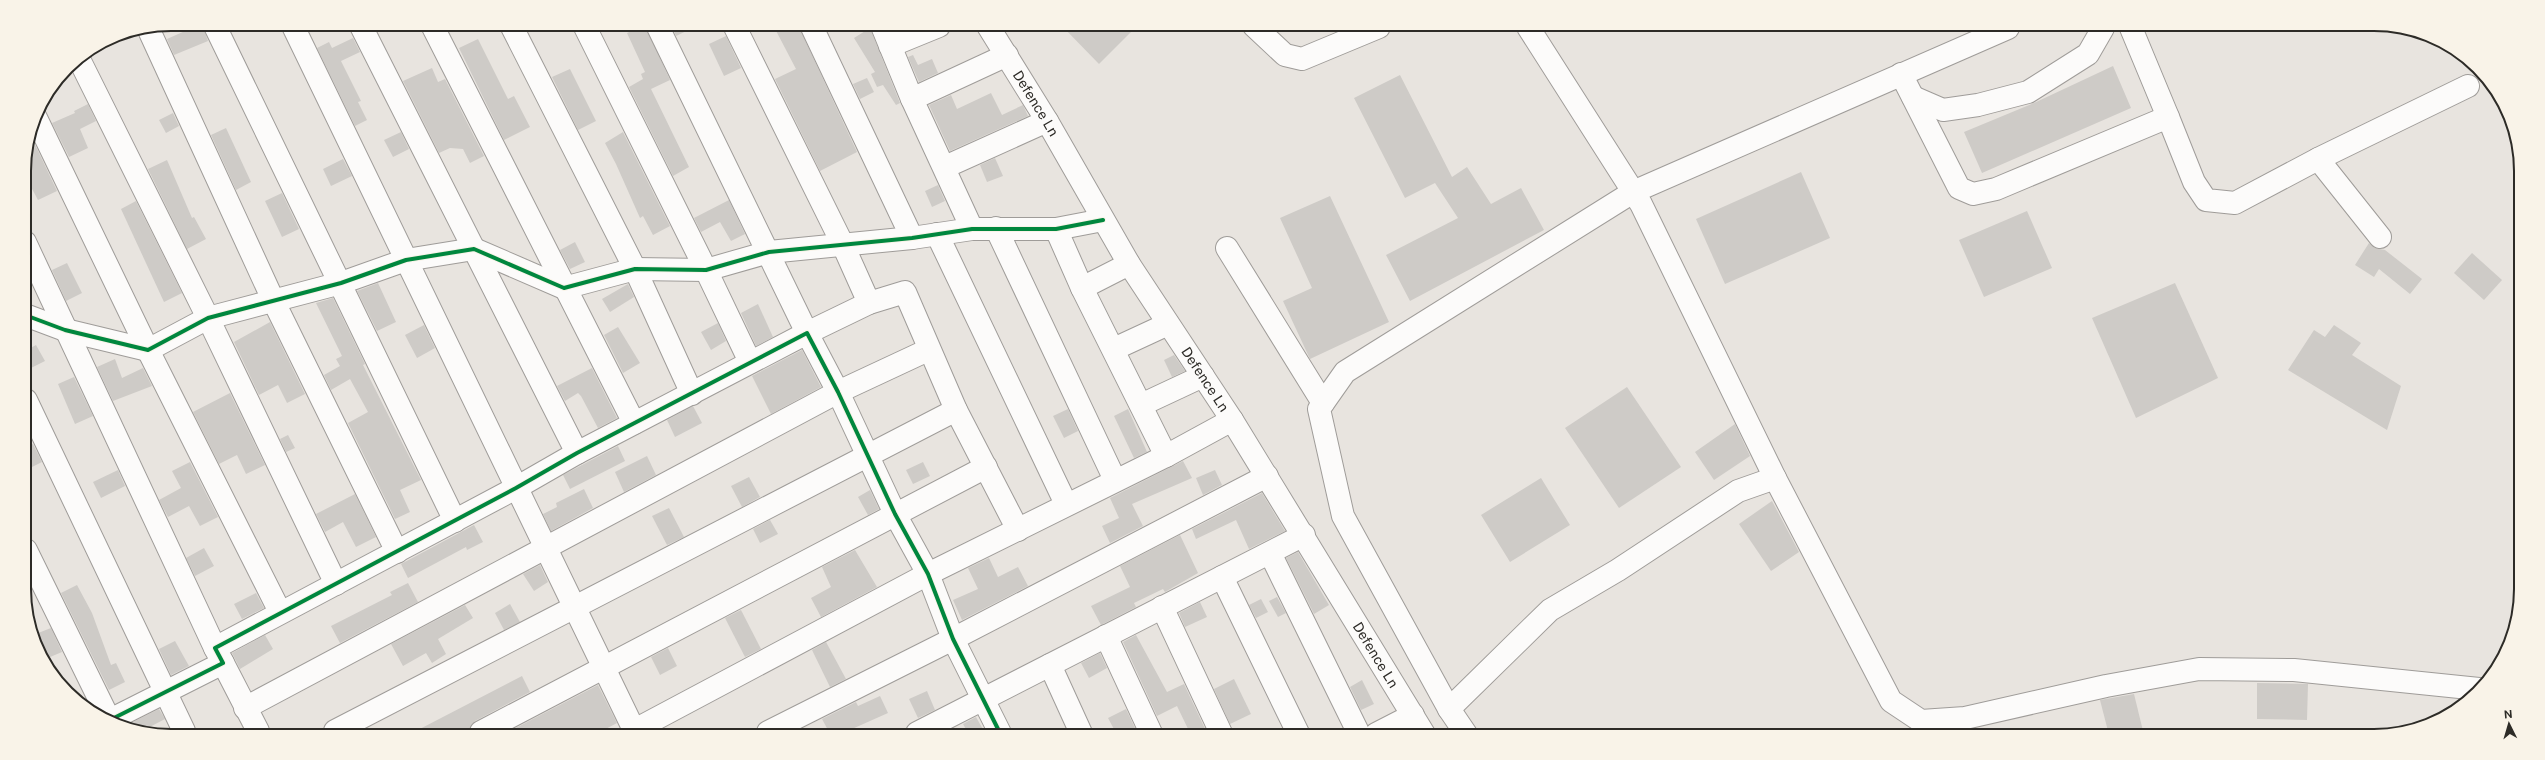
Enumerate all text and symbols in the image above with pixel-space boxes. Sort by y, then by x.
street label: Defence Ln [1010,68,1062,139]
street label: Defence Ln [1178,344,1232,415]
street label: Defence Ln [1350,619,1402,691]
north arrow [2489,704,2529,744]
text: N [2503,708,2513,720]

